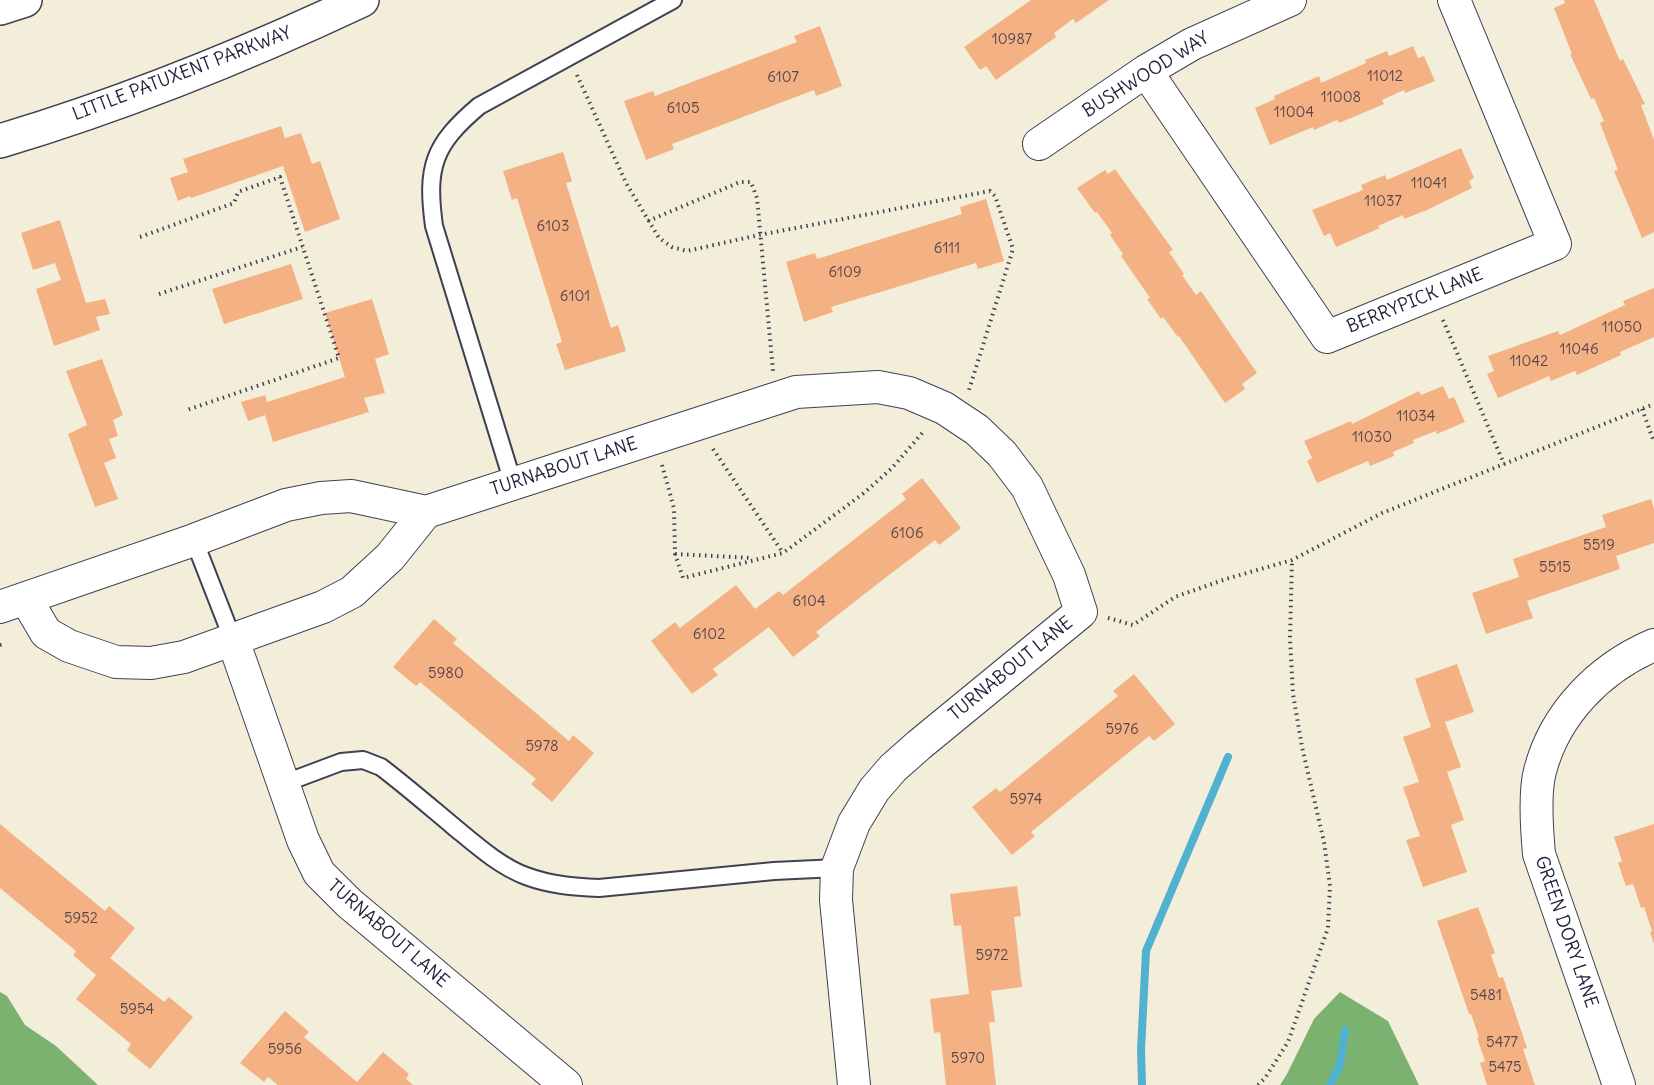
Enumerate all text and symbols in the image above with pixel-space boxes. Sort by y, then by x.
street label: LITTLE PATUXENT PARKWAY [69,22,295,126]
street label: BUSHWOOD WAY [1079,27,1213,123]
house number: 10987 [992,31,1032,49]
house number: 11012 [1367,68,1403,86]
house number: 6107 [767,69,799,87]
house number: 11008 [1321,89,1361,107]
house number: 6105 [666,100,700,118]
house number: 11004 [1274,104,1314,122]
house number: 11041 [1411,175,1447,193]
house number: 11037 [1364,193,1402,211]
house number: 6103 [537,218,569,236]
house number: 6111 [934,240,960,258]
house number: 6109 [828,264,862,282]
street label: BERRYPICK LANE [1344,264,1486,338]
house number: 6101 [560,288,590,306]
house number: 11050 [1602,319,1642,337]
house number: 11046 [1559,341,1599,359]
house number: 11042 [1510,353,1548,371]
house number: 11034 [1397,408,1435,426]
house number: 11030 [1352,429,1392,447]
street label: TURNABOUT LANE [488,433,640,501]
house number: 6106 [890,525,924,543]
house number: 5519 [1583,537,1615,555]
house number: 5515 [1539,559,1571,577]
house number: 6104 [792,593,826,611]
street label: TURNABOUT LANE [945,612,1077,726]
house number: 6102 [693,626,725,644]
house number: 5980 [428,665,464,683]
house number: 5976 [1105,721,1139,739]
house number: 5978 [525,738,559,756]
house number: 5974 [1010,791,1042,809]
street label: GREEN DORY LANE [1530,853,1602,1011]
street label: TURNABOUT LANE [323,876,453,992]
house number: 5952 [64,910,98,928]
house number: 5972 [976,947,1008,965]
house number: 5481 [1470,987,1502,1005]
house number: 5954 [120,1001,154,1019]
house number: 5477 [1486,1034,1518,1052]
house number: 5956 [268,1041,302,1059]
house number: 5970 [951,1050,985,1068]
house number: 5475 [1488,1059,1522,1077]

